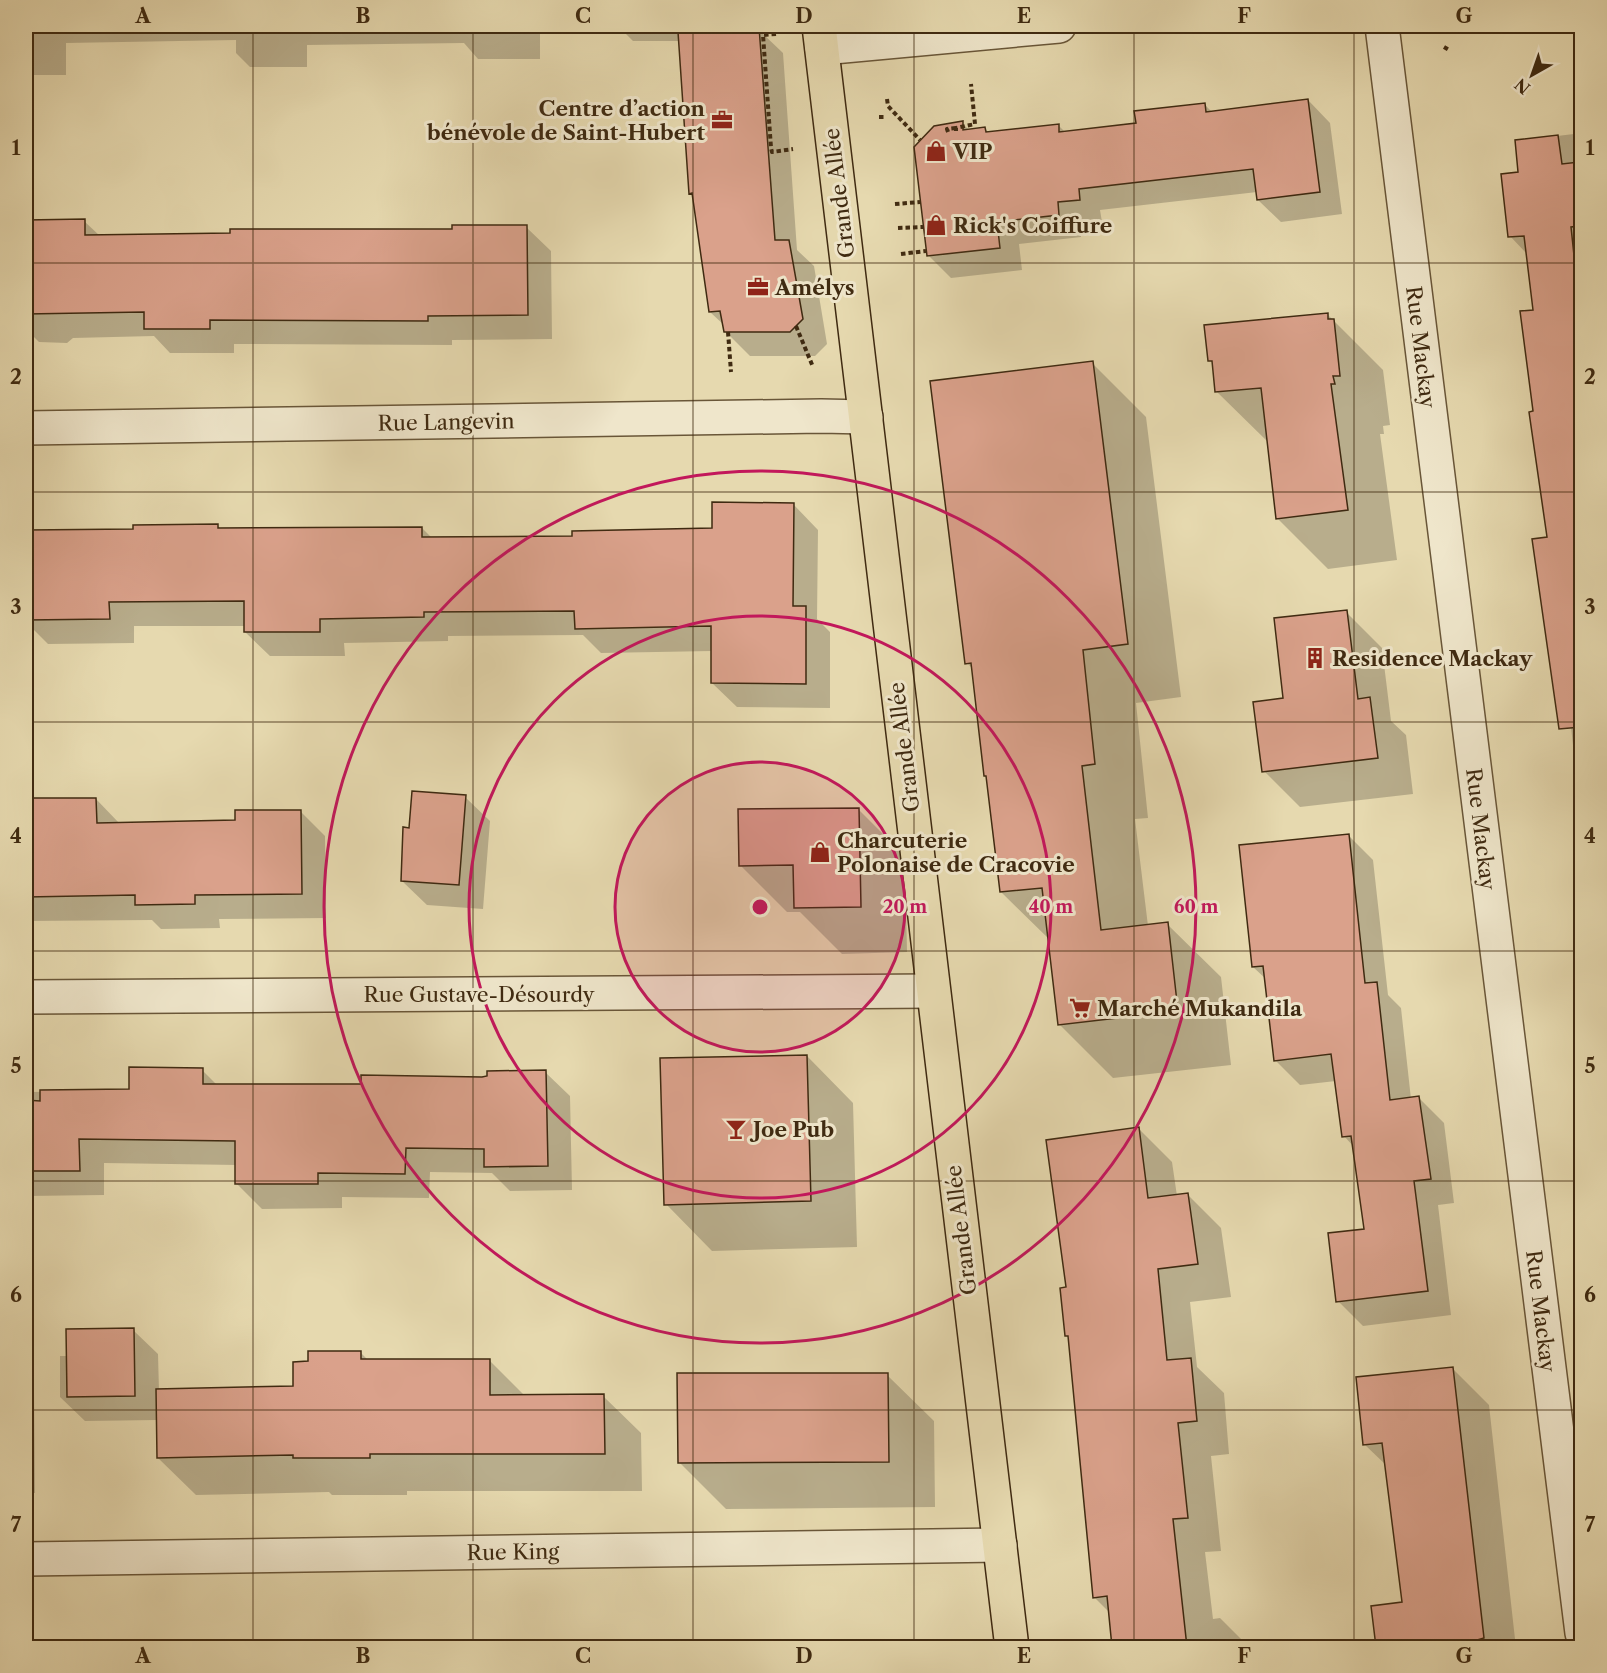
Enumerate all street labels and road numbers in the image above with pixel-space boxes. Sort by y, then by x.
street label: Grande Allée [819,127,859,259]
street label: Rue Mackay [1401,285,1441,410]
street label: Rue Langevin [377,408,515,436]
street label: Grande Allée [884,681,924,813]
street label: Rue Mackay [1461,767,1501,892]
street label: Rue Gustave-Désourdy [363,982,595,1007]
street label: Grande Allée [941,1164,981,1296]
street label: Rue Mackay [1521,1249,1561,1374]
street label: Rue King [466,1539,560,1565]

